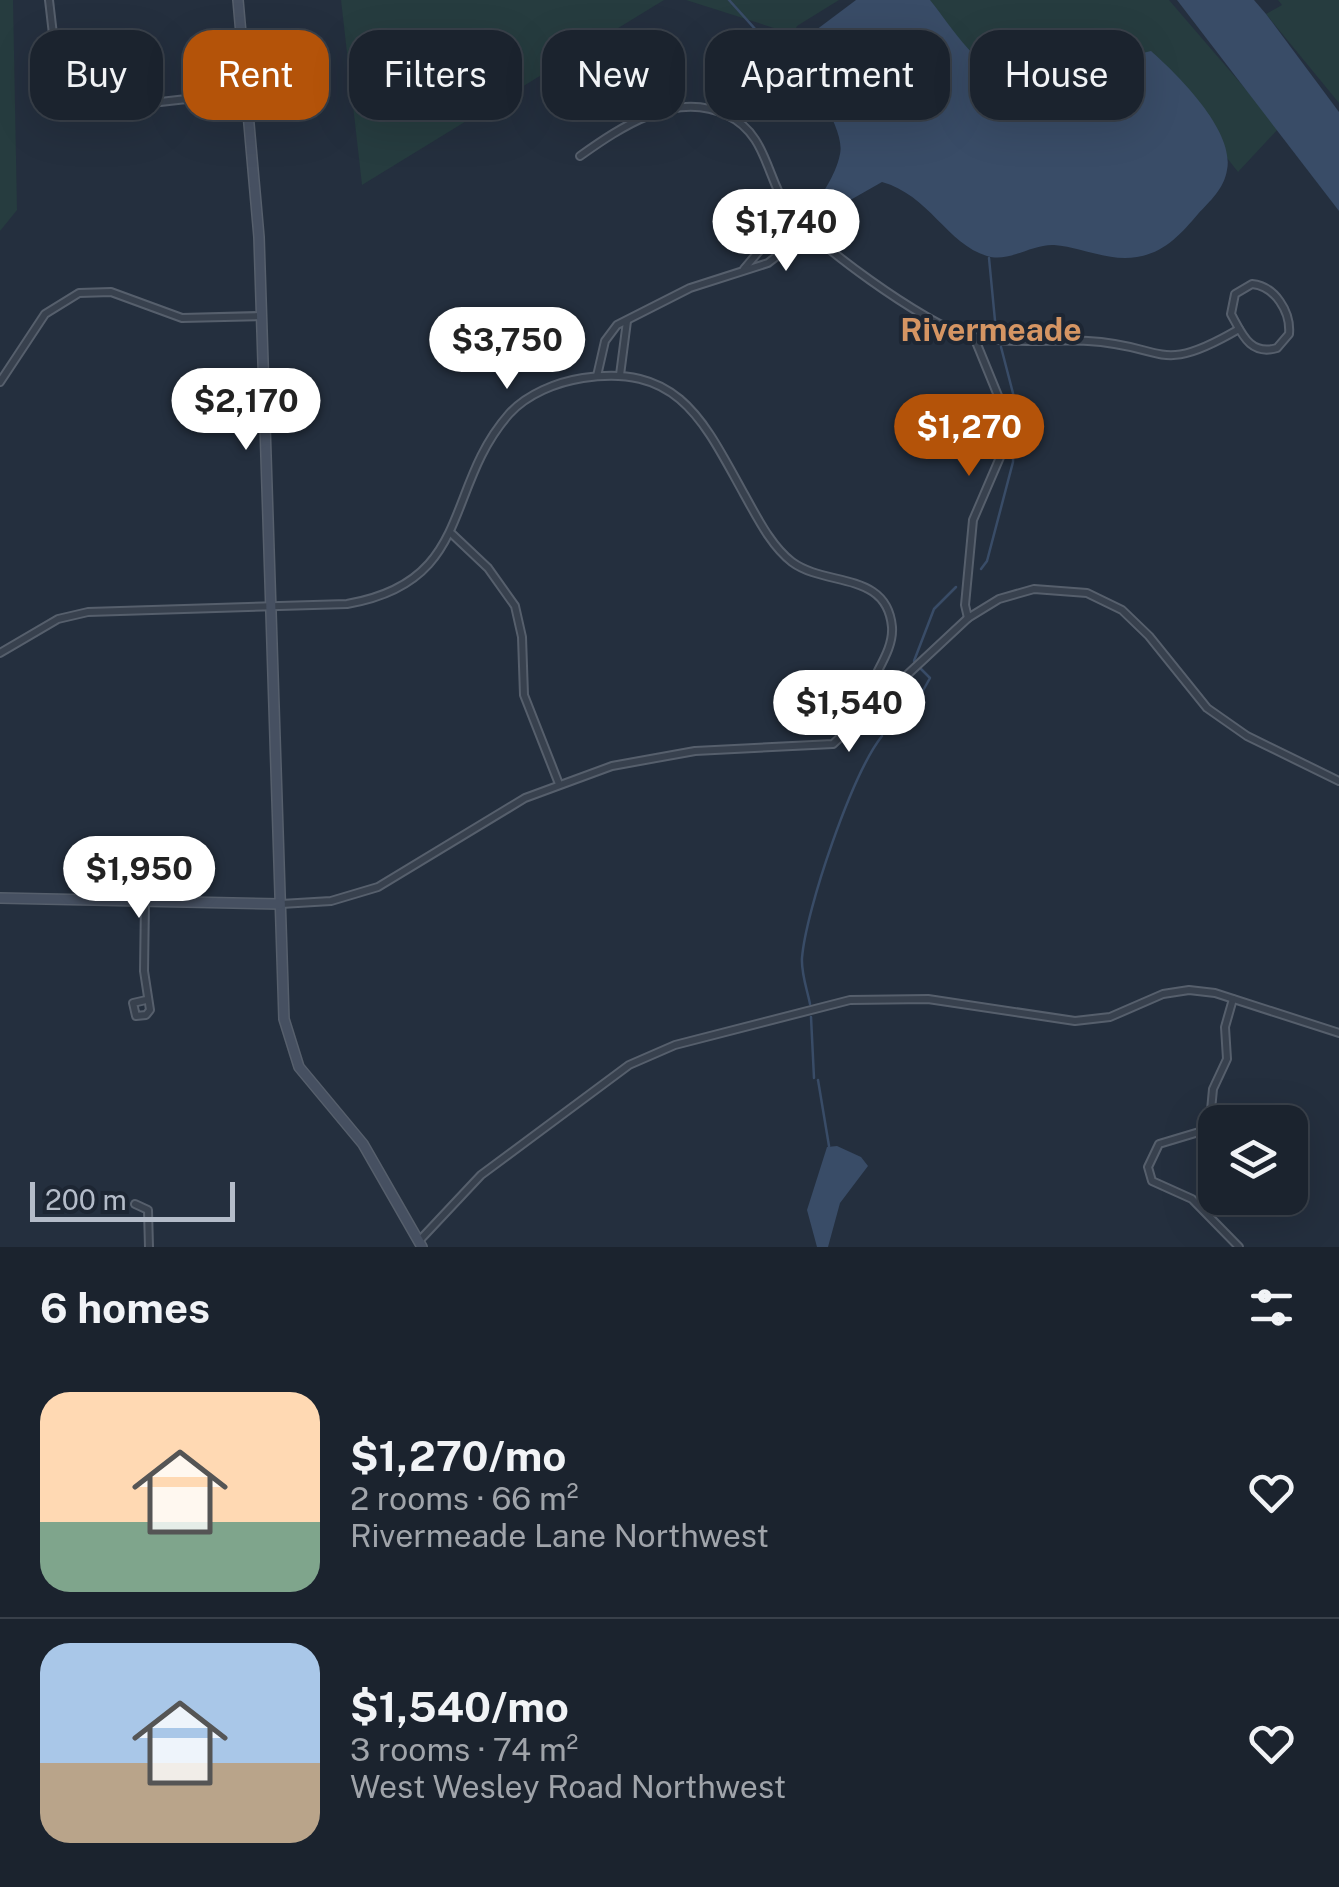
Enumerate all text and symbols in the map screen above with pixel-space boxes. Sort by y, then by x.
chip: Buy [30,30,163,120]
chip: Rent [183,30,329,120]
chip: Filters [349,30,522,120]
chip: New [542,30,685,120]
chip: Apartment [705,30,950,120]
chip: House [970,30,1144,120]
pin: $1,740 [705,189,867,274]
text: $1,740 [735,203,837,240]
pin: $3,750 [426,307,588,392]
district label: Rivermeade [900,311,1082,348]
text: $3,750 [451,321,563,358]
pin: $2,170 [165,368,327,453]
text: $2,170 [193,382,299,419]
pin: $1,270 [888,394,1050,479]
text: $1,270 [916,408,1022,445]
pin: $1,540 [768,670,930,755]
text: $1,540 [795,684,903,721]
pin: $1,950 [58,836,220,921]
text: $1,950 [85,850,193,887]
map controls [1198,1105,1308,1215]
button: layers [1198,1105,1308,1215]
scale bar [30,1177,235,1222]
text: 200 m [45,1183,127,1216]
icon: filters [1244,1280,1299,1335]
text: 6 homes [40,1283,210,1332]
text: $1,270/mo [350,1431,566,1480]
icon: home [120,1432,240,1552]
icon: heart [1244,1465,1299,1520]
text: 2 rooms · 66 m² [350,1480,578,1517]
text: Rivermeade Lane Northwest [350,1517,769,1554]
text: $1,540/mo [350,1682,569,1731]
icon: home [120,1683,240,1803]
icon: heart [1244,1716,1299,1771]
text: 3 rooms · 74 m² [350,1731,578,1768]
text: West Wesley Road Northwest [350,1768,786,1805]

